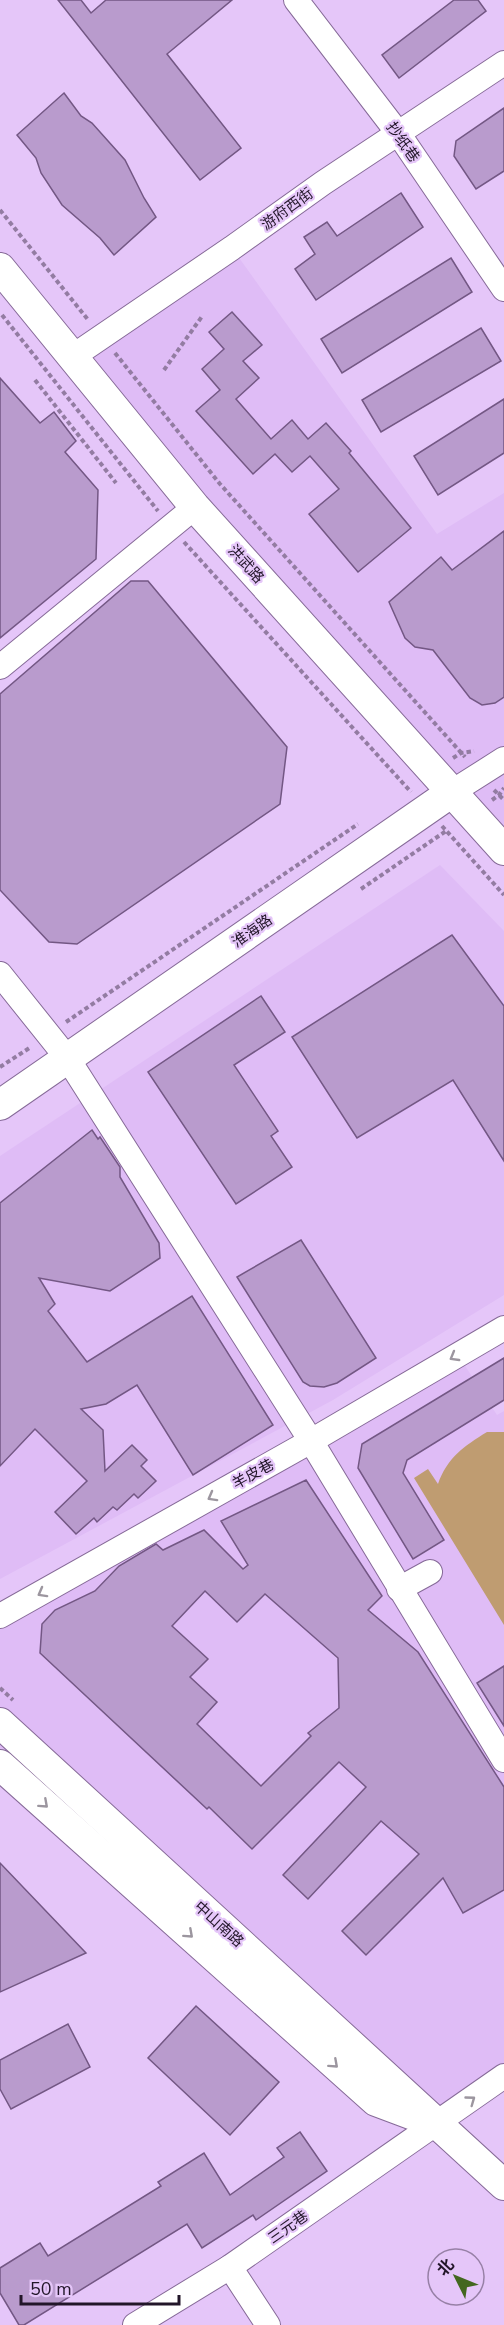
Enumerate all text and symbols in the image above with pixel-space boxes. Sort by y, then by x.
street label: 抄纸巷 [382,118,424,166]
street label: 游府西街 [257,183,317,235]
street label: 洪武路 [224,541,268,587]
street label: 淮海路 [228,910,276,952]
one-way arrow [450,1350,460,1362]
street label: 羊皮巷 [228,1454,278,1494]
one-way arrow [208,1490,218,1501]
one-way arrow [38,1585,48,1597]
one-way arrow [37,1797,47,1808]
street label: 中山南路 [190,1896,248,1952]
one-way arrow [182,1927,193,1938]
one-way arrow [328,2057,338,2068]
one-way arrow [464,2096,475,2107]
street label: 三元巷 [264,2206,312,2248]
north arrow [426,2247,486,2307]
text: 北 [432,2254,459,2281]
scale bar [21,2268,178,2306]
text: 50 m [30,2277,72,2301]

